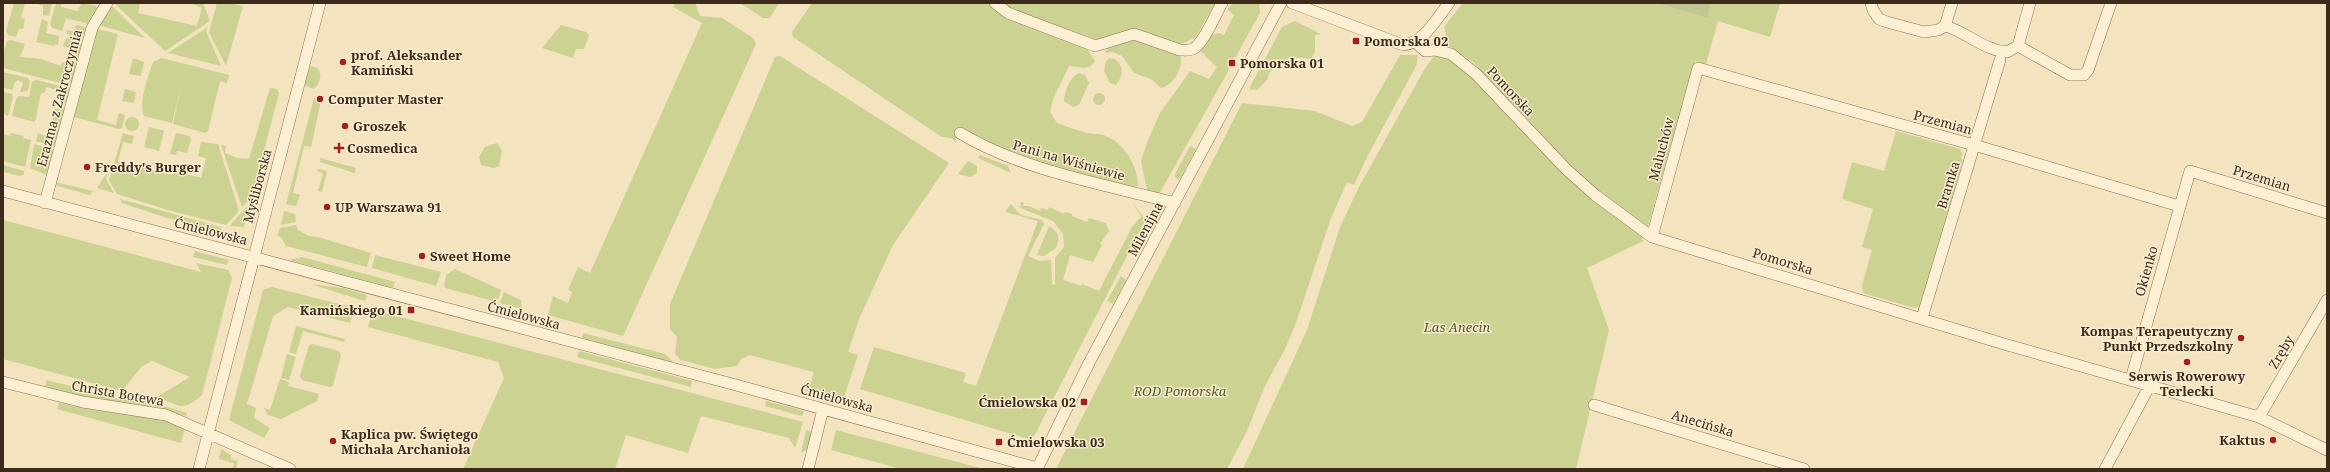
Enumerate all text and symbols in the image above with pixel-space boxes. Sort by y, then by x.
street label: Erazma z Zakroczymia [32,27,86,169]
place label: Pomorska 02 [1364,32,1448,50]
marker: Pomorska 02 [1351,36,1361,46]
place label: prof. Aleksander Kamiński [351,46,462,79]
place label: Pomorska 01 [1240,54,1324,72]
marker: prof. Aleksander Kamiński [338,57,348,67]
marker: Pomorska 01 [1227,58,1237,68]
street label: Pomorska [1483,62,1539,120]
place label: Computer Master [328,90,444,108]
marker: Computer Master [315,94,325,104]
street label: Przemian [1912,106,1975,139]
street label: Maluchów [1644,114,1678,183]
place label: Groszek [353,117,407,135]
marker: Groszek [340,121,350,131]
street label: Pani na Wiśniewie [1011,135,1127,185]
place label: Cosmedica [347,139,418,157]
marker: Cosmedica [334,143,344,153]
street label: Myśliborska [238,147,276,225]
place label: Freddy's Burger [95,158,201,176]
street label: Bramka [1932,159,1964,211]
street label: Przemian [2231,161,2294,196]
marker: Freddy's Burger [82,162,92,172]
place label: UP Warszawa 91 [335,198,442,216]
street label: Milenijna [1123,199,1167,259]
marker: UP Warszawa 91 [322,202,332,212]
street label: Ćmielowska [172,213,250,249]
street label: Pomorska [1751,243,1815,279]
street label: Okienko [2130,244,2162,298]
place label: Sweet Home [430,247,511,265]
marker: Sweet Home [417,251,427,261]
street label: Ćmielowska [485,297,563,333]
place label: Kamińskiego 01 [300,301,403,319]
marker: Kamińskiego 01 [406,305,416,315]
park label: Las Anecin [1423,318,1490,336]
place label: Kompas Terapeutyczny Punkt Przedszkolny [2080,322,2233,355]
street label: Zręby [2264,331,2298,372]
marker: Kompas Terapeutyczny Punkt Przedszkolny [2236,333,2246,343]
marker: Serwis Rowerowy Terlecki [2182,357,2192,367]
place label: Serwis Rowerowy Terlecki [2129,367,2246,400]
street label: Christa Botewa [70,376,166,410]
street label: Ćmielowska [798,380,876,416]
park label: ROD Pomorska [1133,382,1227,400]
place label: Ćmielowska 02 [978,393,1076,411]
marker: Ćmielowska 02 [1079,397,1089,407]
street label: Anecińska [1670,405,1736,441]
place label: Kaplica pw. Świętego Michała Archanioła [341,425,478,458]
place label: Kaktus [2219,431,2265,449]
place label: Ćmielowska 03 [1007,433,1105,451]
marker: Kaktus [2268,435,2278,445]
marker: Kaplica pw. Świętego Michała Archanioła [328,436,338,446]
marker: Ćmielowska 03 [994,437,1004,447]

